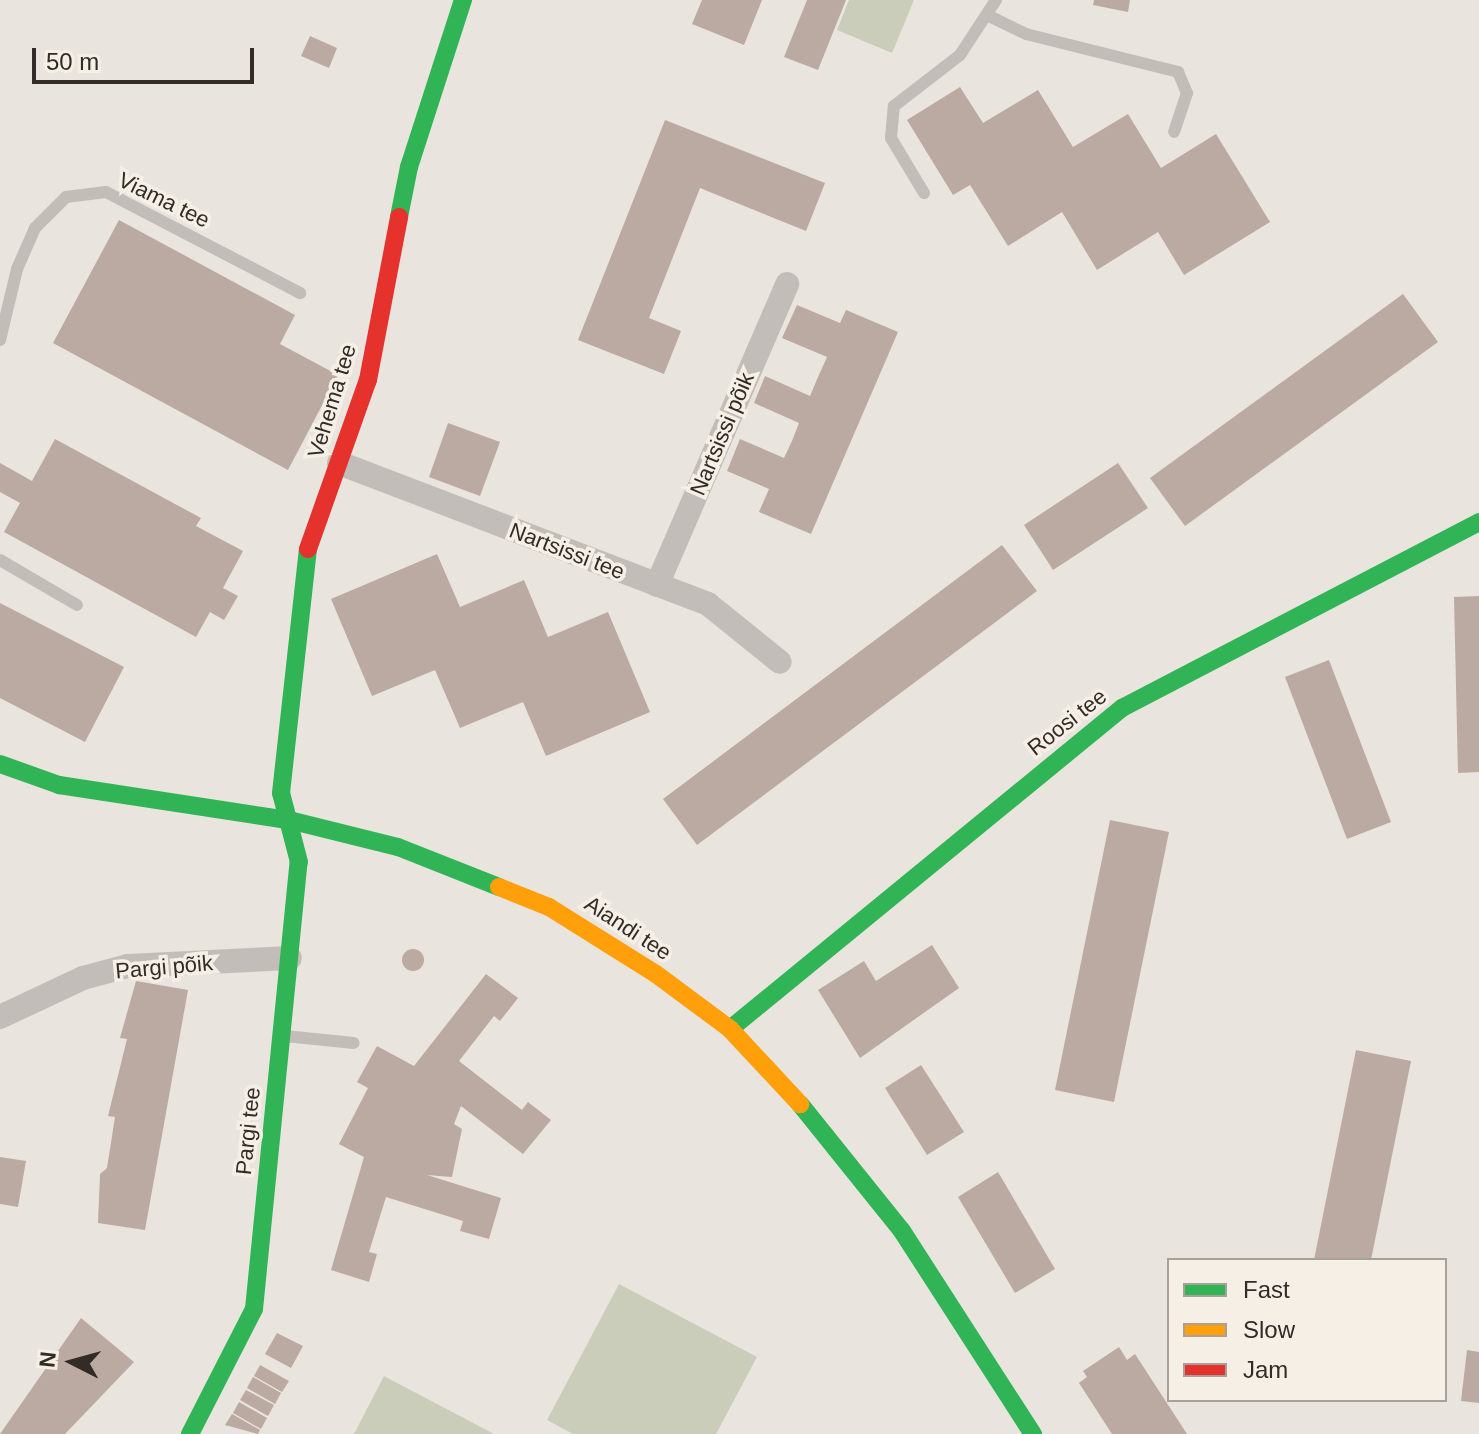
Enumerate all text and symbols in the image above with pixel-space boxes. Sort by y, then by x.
scale bar [36,32,258,82]
text: 50 m [46,48,99,75]
street label: Viama tee [114,167,214,233]
street label: Vehema tee [302,341,362,461]
street label: Nartsissi põik [684,369,760,499]
street label: Nartsissi tee [506,517,628,585]
street label: Roosi tee [1022,683,1112,761]
street label: Aiandi tee [580,890,676,966]
street label: Pargi põik [114,950,214,984]
street label: Pargi tee [230,1086,266,1176]
legend [1167,1258,1447,1402]
text: Fast [1243,1276,1290,1303]
text: Slow [1243,1316,1295,1343]
north arrow [32,1322,112,1402]
text: N [34,1350,61,1369]
text: Jam [1243,1356,1288,1383]

